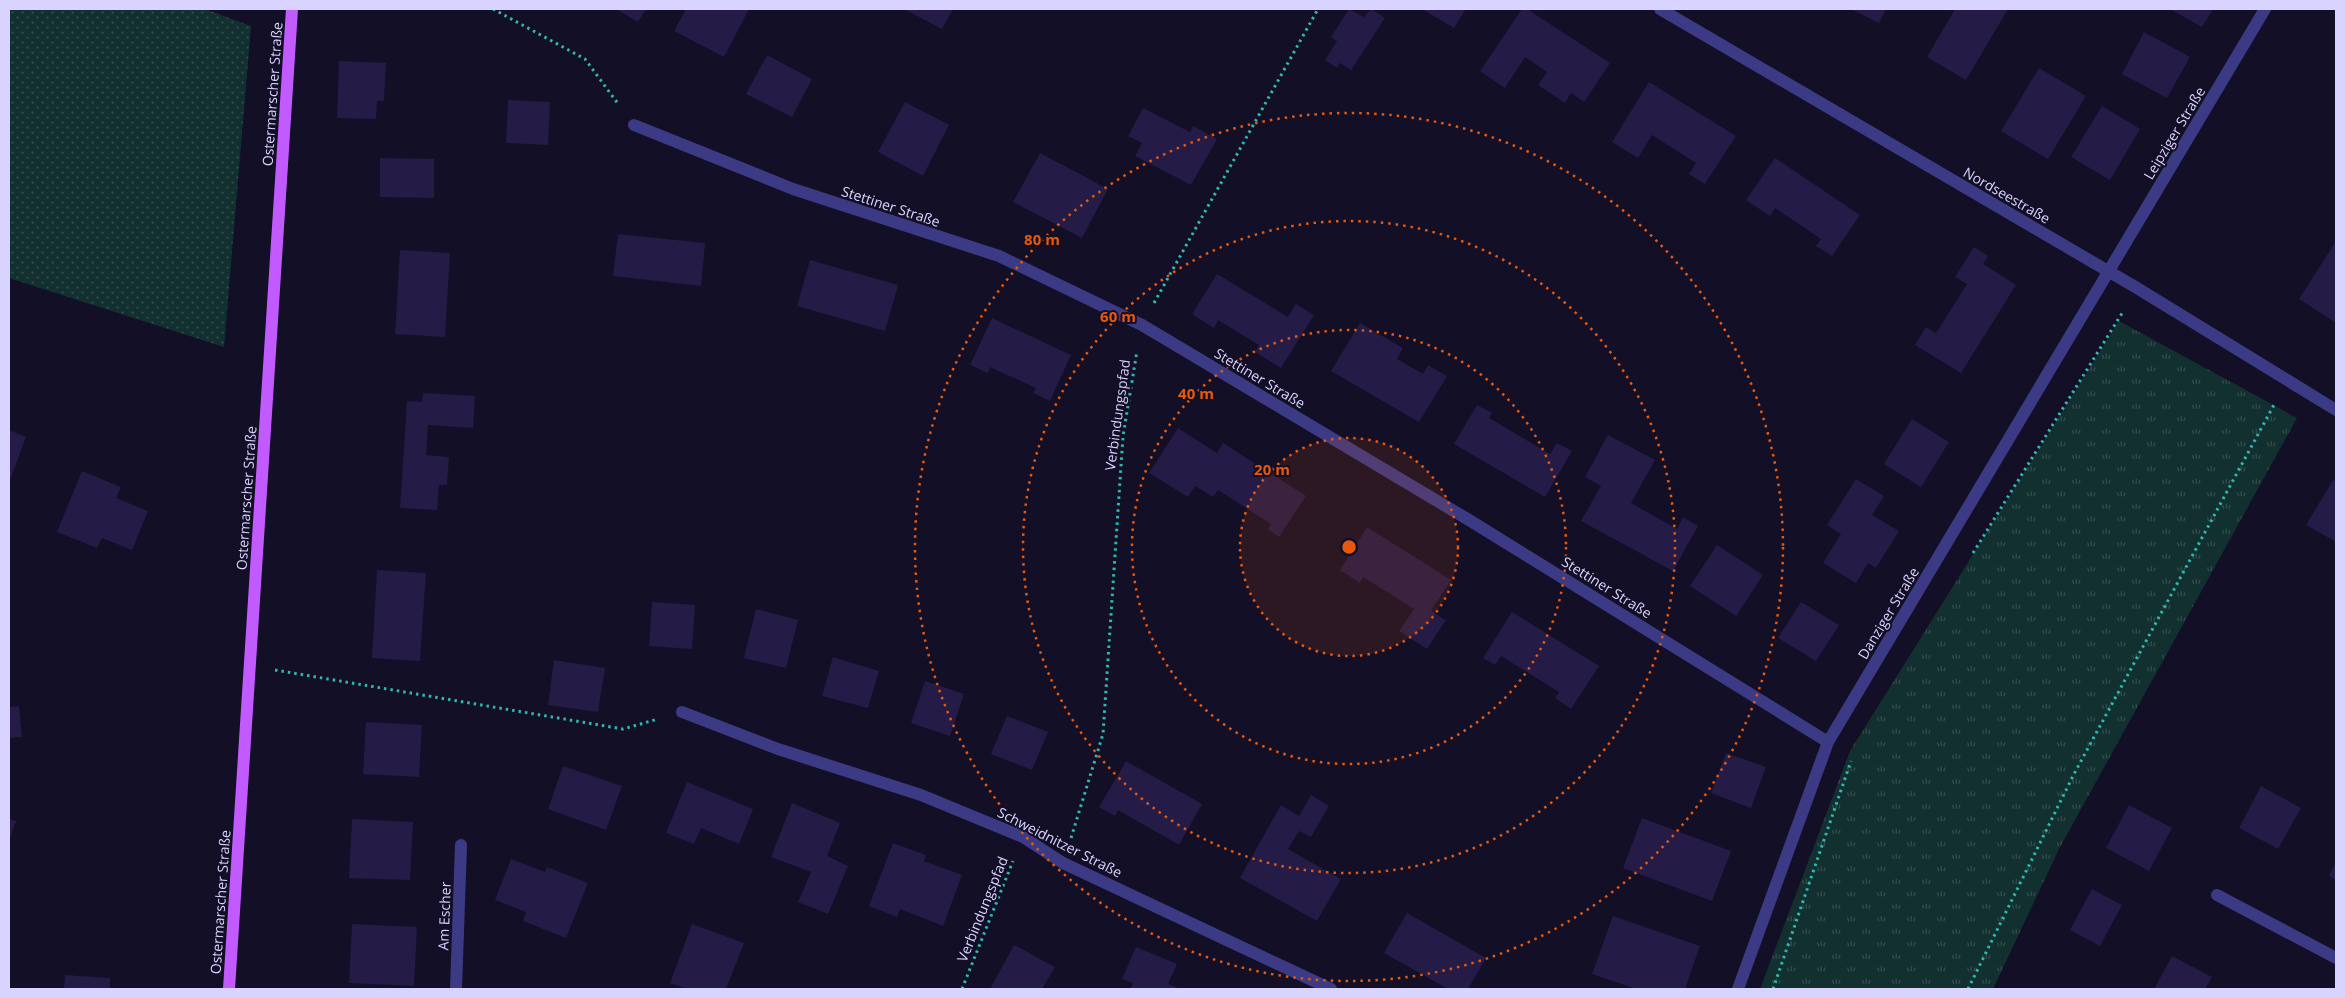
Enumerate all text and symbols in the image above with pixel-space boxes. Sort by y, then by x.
street label: Ostermarscher Straße [257,21,287,167]
street label: Leipziger Straße [2139,83,2209,183]
street label: Nordseestraße [1960,162,2054,228]
street label: Stettiner Straße [839,181,943,231]
text: 80 m [1024,229,1060,249]
text: 60 m [1100,306,1136,326]
street label: Stettiner Straße [1211,343,1309,413]
street label: Verbindungspfad [1100,358,1134,472]
text: 40 m [1178,383,1214,403]
street label: Ostermarscher Straße [231,425,261,571]
text: 20 m [1254,459,1290,479]
centre of rings [1340,538,1358,556]
street label: Stettiner Straße [1558,552,1656,622]
street label: Danziger Straße [1853,563,1923,663]
street label: Schweidnitzer Straße [994,802,1126,882]
street label: Ostermarscher Straße [205,829,235,975]
street label: Verbindungspfad [952,853,1012,965]
street label: Am Escher [433,881,455,951]

